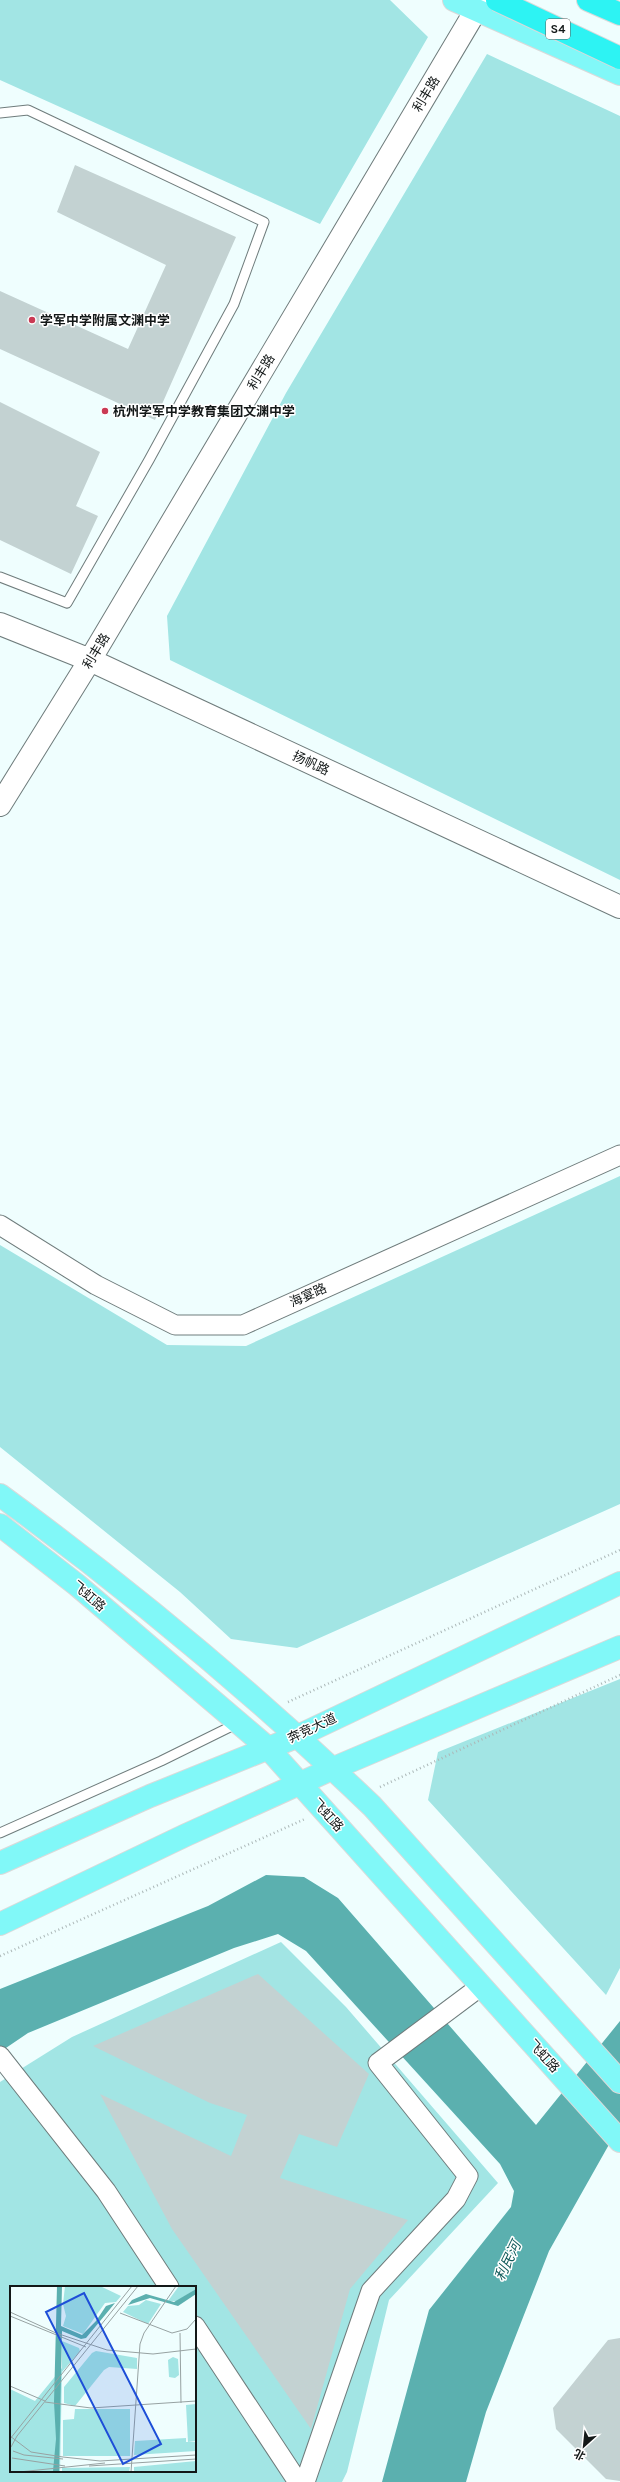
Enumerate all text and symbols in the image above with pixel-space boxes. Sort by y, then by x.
road number: S4 [546,19,570,39]
street label: 利丰路 [410,73,442,115]
place label: 学军中学附属文渊中学 [40,313,170,328]
marker: 学军中学附属文渊中学 [27,315,37,325]
street label: 利丰路 [245,351,277,393]
place label: 杭州学军中学教育集团文渊中学 [113,404,295,419]
marker: 杭州学军中学教育集团文渊中学 [100,406,110,416]
street label: 利丰路 [80,630,112,672]
street label: 扬帆路 [290,748,332,778]
street label: 海宴路 [287,1280,329,1310]
street label: 飞虹路 [69,1578,109,1614]
street label: 奔竞大道 [285,1710,339,1746]
street label: 飞虹路 [309,1795,347,1835]
street label: 飞虹路 [525,2036,563,2076]
water label: 利民河 [491,2236,526,2284]
inset map [10,2286,196,2472]
north arrow [564,2426,604,2466]
text: 北 [572,2446,588,2463]

